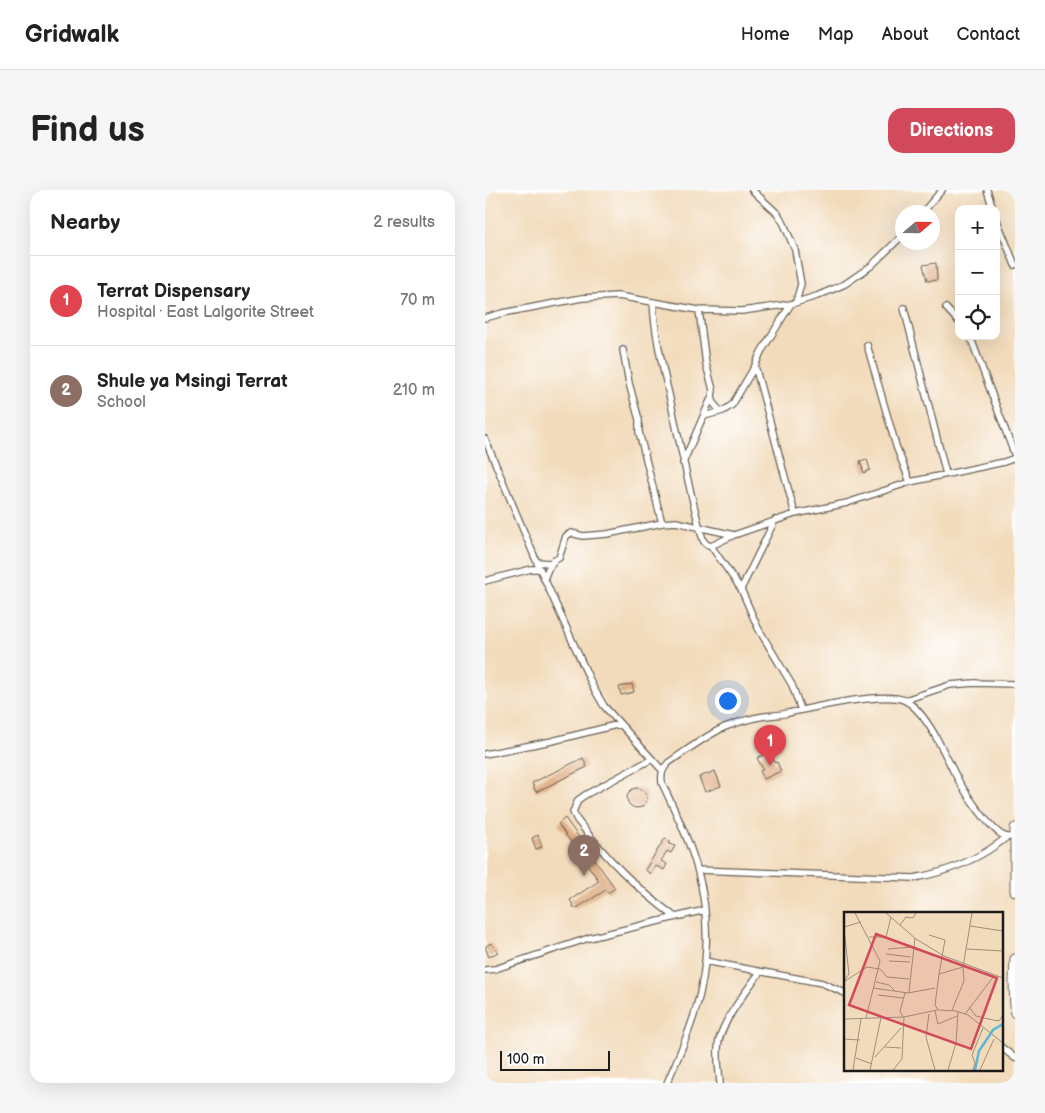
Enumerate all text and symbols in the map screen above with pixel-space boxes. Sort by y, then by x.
text: Gridwalk [25,20,119,49]
text: Home [741,24,790,45]
text: Map [818,24,854,45]
text: About [882,24,929,45]
text: Contact [957,24,1020,45]
button: Directions [888,108,1015,153]
text: Find us [30,109,145,152]
north arrow [895,205,940,250]
map controls [955,205,1000,340]
button: + [955,205,1000,250]
text: Nearby [50,210,120,235]
text: 2 results [373,213,435,232]
button: − [955,250,1000,295]
text: Terrat Dispensary [97,280,250,303]
text: 1 [63,291,69,310]
text: 70 m [400,291,435,310]
button: locate [955,295,1000,340]
text: Hospital · East Lalgorite Street [97,303,314,322]
text: Shule ya Msingi Terrat [97,370,288,393]
text: 2 [61,381,71,400]
text: 210 m [393,381,435,400]
text: School [97,393,146,412]
your location [715,688,741,714]
pin: 1 [754,725,786,766]
pin: 2 [568,835,600,876]
inset map [844,912,1003,1070]
scale bar [500,1048,610,1071]
text: 100 m [507,1051,544,1068]

